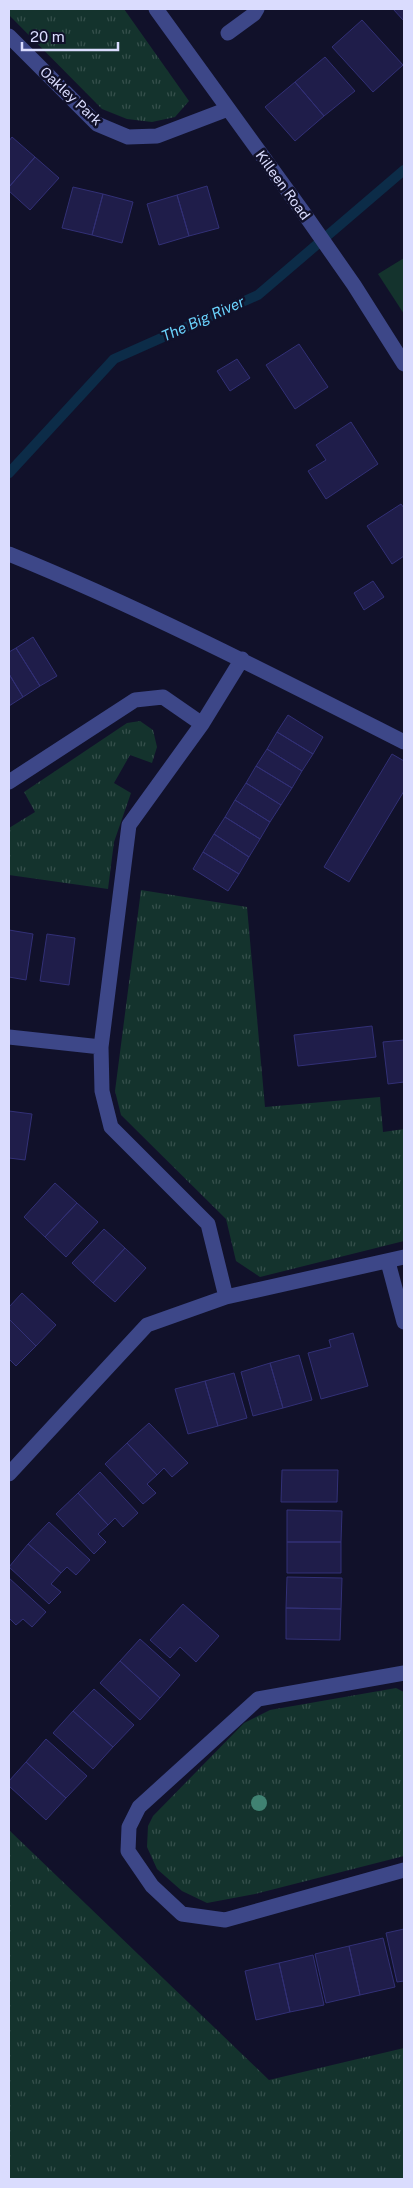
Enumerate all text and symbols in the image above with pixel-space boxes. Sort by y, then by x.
scale bar [22,20,119,52]
text: 20 m [30,28,65,45]
street label: Oakley Park [37,63,105,129]
street label: Killeen Road [253,147,313,223]
water label: The Big River [159,293,247,344]

